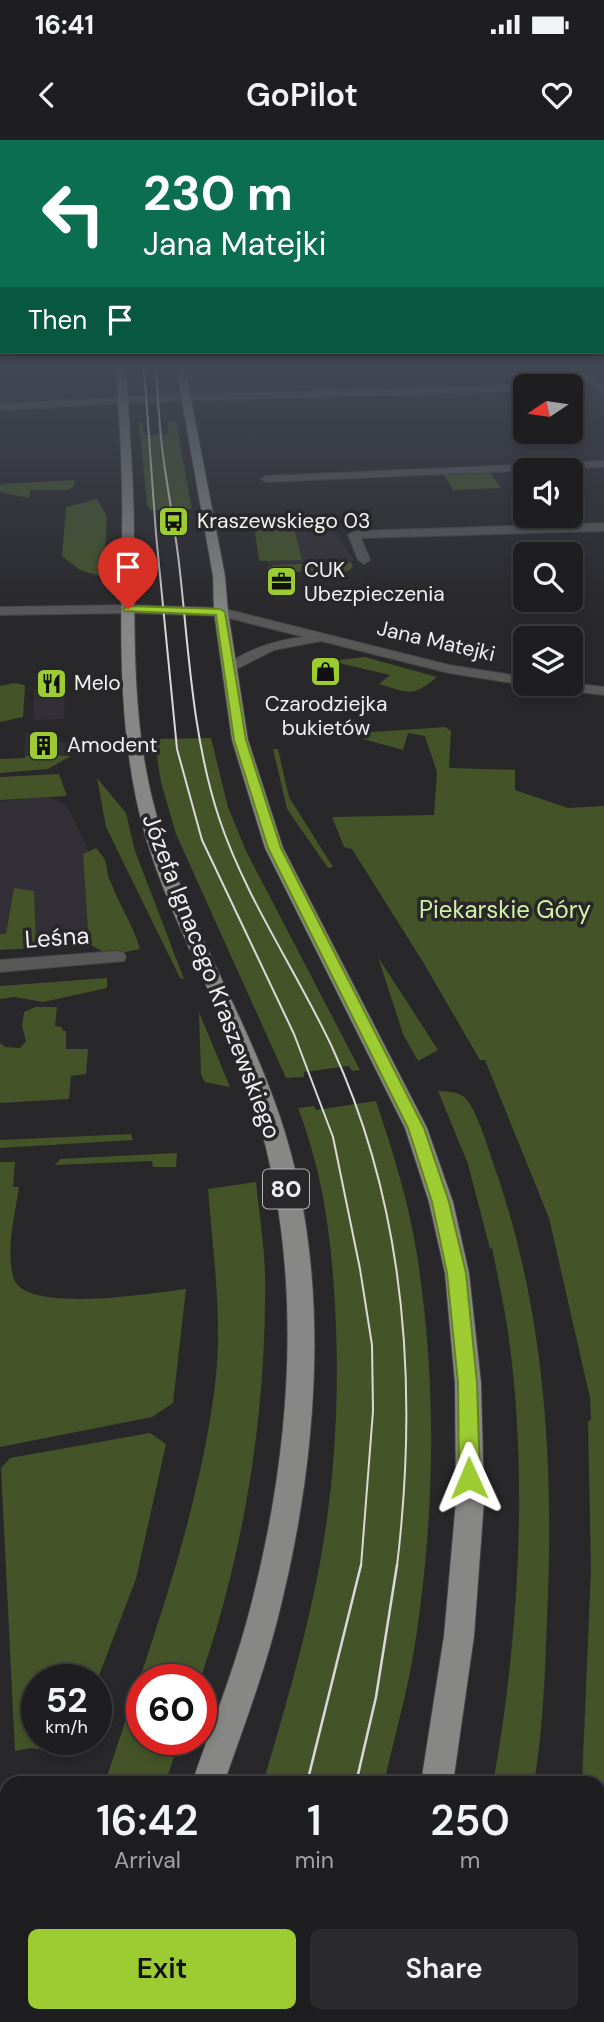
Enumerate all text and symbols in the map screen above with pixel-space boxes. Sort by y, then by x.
text: 16:41 [35,8,94,42]
text: GoPilot [246,74,358,116]
icon: back [28,76,66,114]
icon: heart [538,76,576,114]
text: 230 m [143,161,293,225]
icon: left [28,168,119,259]
text: Jana Matejki [143,223,326,265]
icon: arrive [101,301,139,339]
text: Then [28,303,87,337]
north arrow [513,374,583,444]
map controls [513,374,583,696]
button: sound [513,458,583,528]
bus stop icon: Kraszewskiego 03 [157,504,191,538]
place label: Kraszewskiego 03 [197,507,370,535]
pin [98,537,158,609]
button: search [513,542,583,612]
icon: arrive [109,548,147,586]
place label: CUK Ubezpieczenia [304,556,445,608]
office icon: CUK Ubezpieczenia [264,565,298,599]
street label: Jana Matejki [374,614,498,668]
button: layers [513,626,583,696]
shop icon: Czarodziejka bukietów [309,655,343,689]
restaurant icon: Melo [34,666,68,700]
place label: Melo [74,669,121,697]
place label: Czarodziejka bukietów [265,690,387,742]
building icon: Amodent [27,728,61,762]
place label: Amodent [67,731,158,759]
street label: Józefa Ignacego Kraszewskiego [136,809,288,1143]
park label: Piekarskie Góry [419,894,591,925]
street label: Leśna [24,919,90,955]
road number: 80 [263,1170,309,1208]
position arrow [432,1441,506,1515]
speed limit sign: 60 [126,1664,217,1755]
text: 52 [46,1677,87,1723]
text: km/h [45,1715,88,1739]
text: 16:42 [96,1793,199,1848]
text: 1 [307,1793,322,1848]
text: 250 [430,1793,510,1848]
text: Arrival [114,1845,181,1875]
text: min [295,1845,334,1875]
text: m [460,1845,480,1875]
button: Exit [28,1929,296,2009]
button: Share [310,1929,578,2009]

